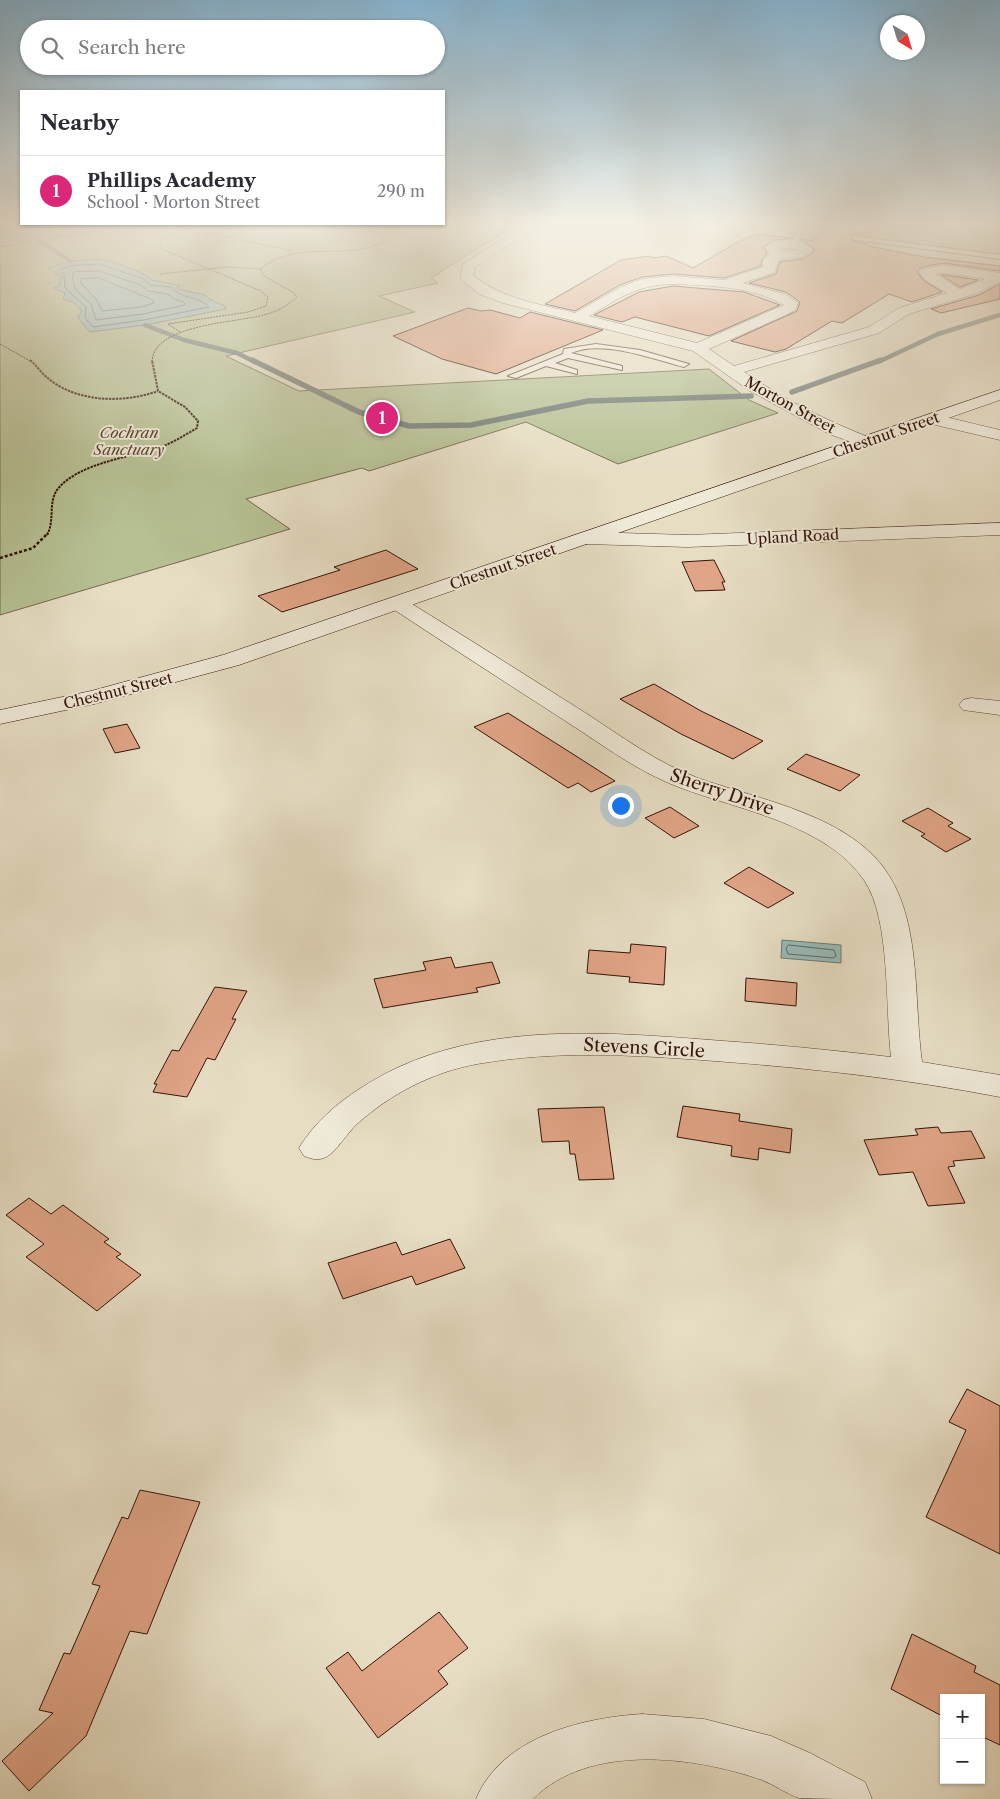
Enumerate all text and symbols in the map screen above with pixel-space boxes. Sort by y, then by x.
north arrow [880,15,925,60]
search box [20,20,445,75]
icon: search [38,34,66,62]
text: Search here [78,36,186,59]
text: Nearby [40,110,119,135]
text: Phillips Academy [87,169,256,192]
text: 1 [52,181,60,201]
text: 290 m [377,181,425,201]
text: School · Morton Street [87,192,260,212]
street label: Morton Street [742,372,839,438]
pin: 1 [366,399,398,437]
street label: Chestnut Street [830,407,942,462]
park label: Cochran Sanctuary [93,423,165,459]
street label: Upland Road [746,525,840,548]
street label: Chestnut Street [447,539,559,594]
street label: Chestnut Street [61,668,175,713]
street label: Sherry Drive [667,764,777,820]
your location [608,793,634,819]
street label: Stevens Circle [583,1034,705,1062]
map controls [940,1694,985,1784]
button: + [940,1694,985,1739]
button: − [940,1739,985,1784]

